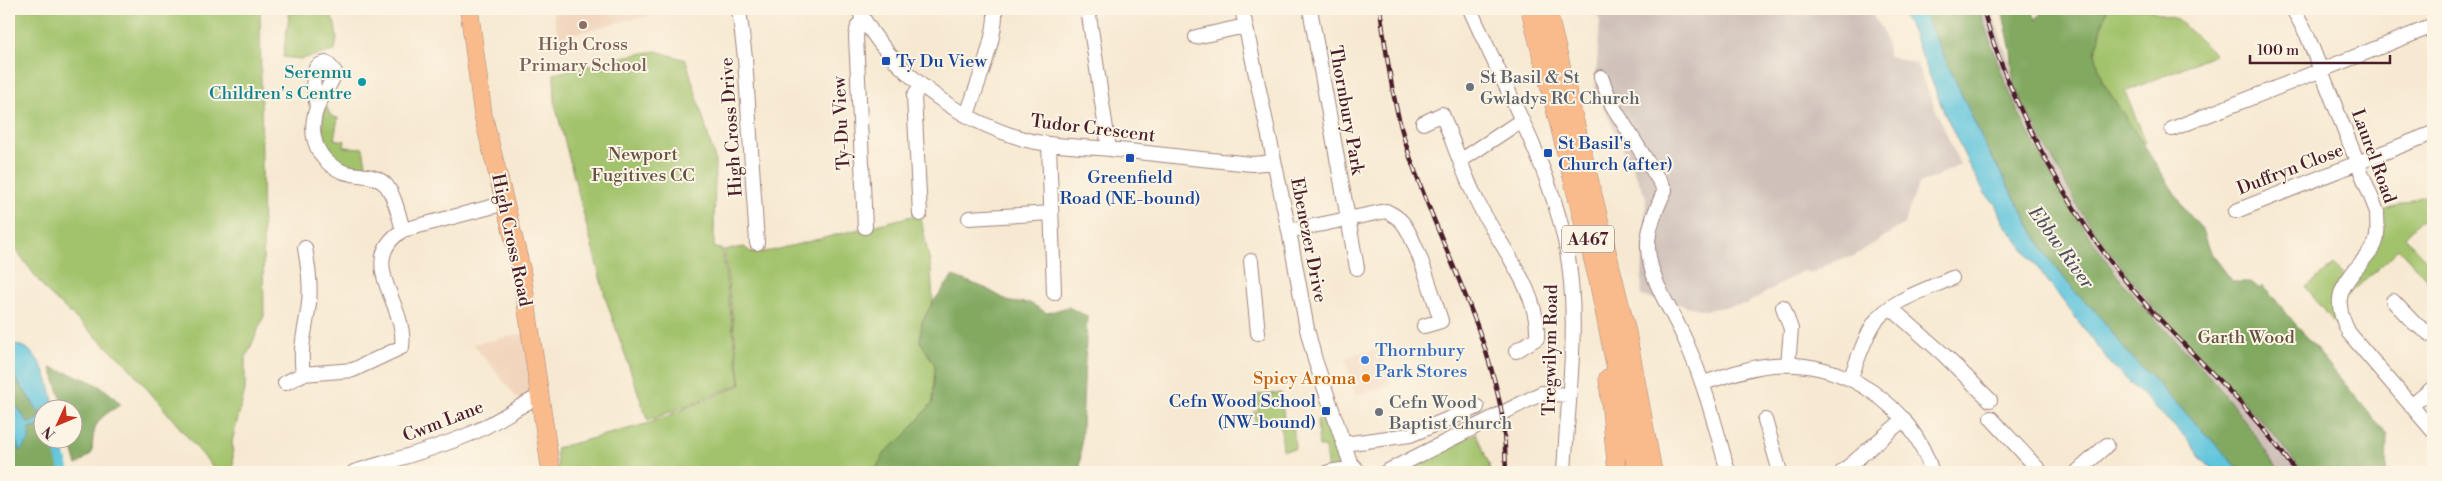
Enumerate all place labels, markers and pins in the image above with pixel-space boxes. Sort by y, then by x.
marker: High Cross Primary School [577,19,589,31]
place label: High Cross Primary School [519,33,648,77]
place label: Ty Du View [896,50,987,73]
marker: Ty Du View [880,55,892,67]
place label: Serennu Children's Centre [209,61,353,105]
place label: St Basil & St Gwladys RC Church [1480,66,1640,110]
marker: Serennu Children's Centre [356,76,368,88]
marker: St Basil & St Gwladys RC Church [1464,81,1476,93]
place label: St Basil's Church (after) [1558,132,1673,176]
marker: St Basil's Church (after) [1542,147,1554,159]
marker: Greenfield Road (NE-bound) [1124,152,1136,164]
place label: Greenfield Road (NE-bound) [1059,166,1201,210]
place label: Thornbury Park Stores [1375,339,1467,383]
marker: Thornbury Park Stores [1359,354,1371,366]
place label: Spicy Aroma [1253,367,1357,390]
marker: Spicy Aroma [1360,372,1372,384]
place label: Cefn Wood School (NW-bound) [1169,390,1317,434]
place label: Cefn Wood Baptist Church [1388,391,1512,435]
marker: Cefn Wood School (NW-bound) [1320,405,1332,417]
marker: Cefn Wood Baptist Church [1373,406,1385,418]

